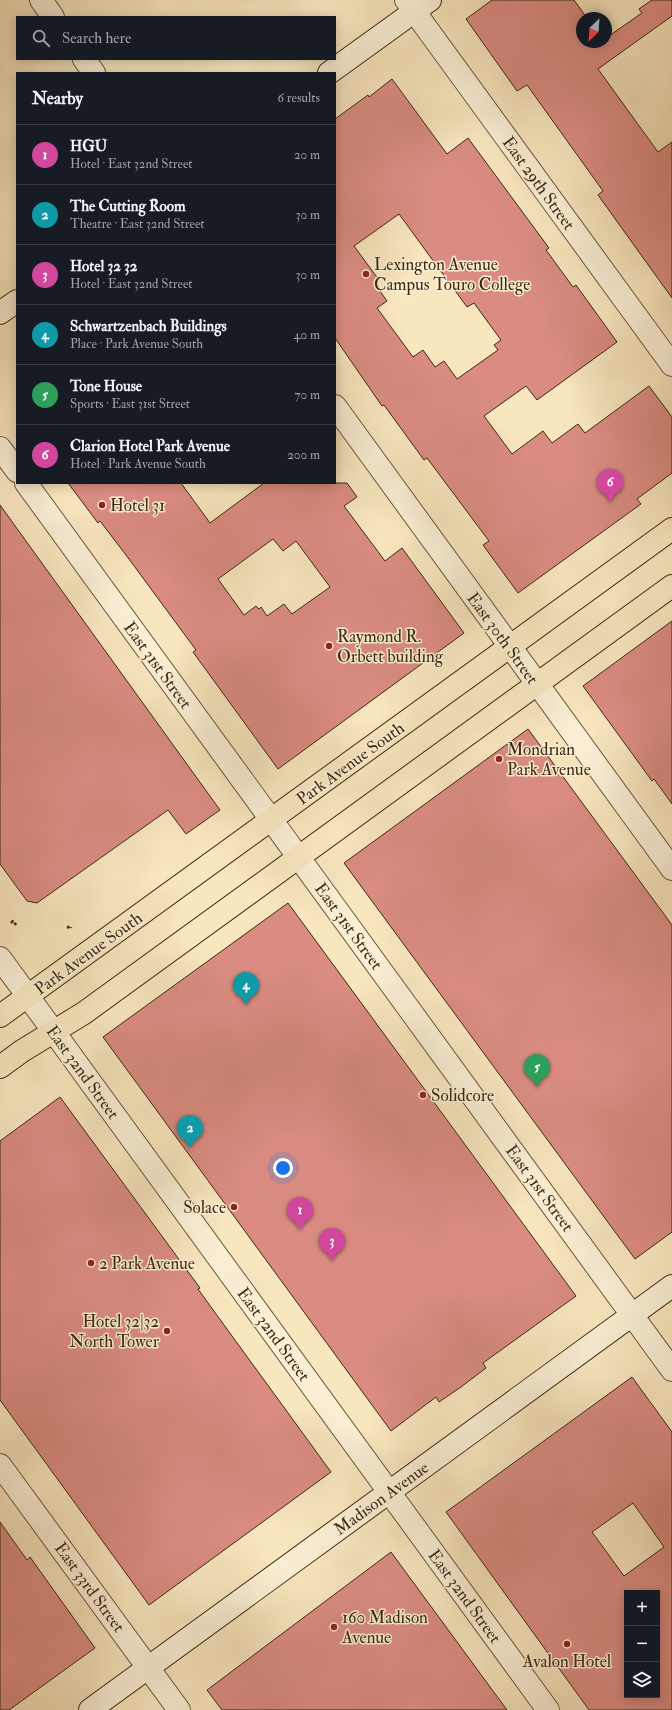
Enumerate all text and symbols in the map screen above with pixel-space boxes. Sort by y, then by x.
north arrow [576,12,612,48]
search box [16,16,336,60]
icon: search [30,27,52,49]
text: Search here [62,29,131,48]
text: Nearby [32,88,83,109]
text: 6 results [277,90,320,106]
street label: East 29th Street [498,132,580,235]
text: HGU [70,137,107,156]
text: 1 [43,147,47,163]
text: 20 m [294,147,320,163]
text: Hotel · East 32nd Street [70,156,193,172]
text: The Cutting Room [70,197,186,216]
text: 2 [42,207,48,223]
text: 30 m [296,207,320,223]
text: Theatre · East 32nd Street [70,216,205,232]
place label: Lexington Avenue Campus Touro College [374,254,530,296]
text: Hotel 32 32 [70,257,137,276]
text: 3 [43,267,48,283]
text: 30 m [296,267,320,283]
marker: Lexington Avenue Campus Touro College [361,269,371,279]
text: Hotel · East 32nd Street [70,276,193,292]
text: Schwartzenbach Buildings [70,317,227,336]
text: 4 [41,327,49,343]
text: 40 m [294,327,320,343]
text: Place · Park Avenue South [70,336,203,352]
text: Tone House [70,377,142,396]
text: 5 [42,387,48,403]
text: 70 m [295,387,320,403]
text: Sports · East 31st Street [70,396,190,412]
text: Clarion Hotel Park Avenue [70,437,230,456]
text: 6 [42,447,48,463]
text: 200 m [287,447,320,463]
text: Hotel · Park Avenue South [70,456,206,472]
pin: 6 [597,469,623,502]
place label: Hotel 31 [110,495,165,516]
marker: Hotel 31 [97,500,107,510]
street label: East 30th Street [462,588,543,689]
street label: East 31st Street [119,618,197,713]
place label: Raymond R. Orbett building [337,626,444,667]
marker: Raymond R. Orbett building [324,641,334,651]
street label: Park Avenue South [292,717,408,810]
place label: Mondrian Park Avenue [507,739,591,780]
marker: Mondrian Park Avenue [494,754,504,764]
street label: East 31st Street [310,879,388,974]
street label: Park Avenue South [30,907,146,1000]
pin: 4 [233,972,259,1005]
street label: East 32nd Street [41,1021,124,1124]
pin: 5 [524,1054,550,1087]
place label: Solidcore [431,1085,494,1106]
marker: Solidcore [418,1090,428,1100]
pin: 2 [177,1115,203,1148]
street label: East 31st Street [501,1141,579,1236]
your location [273,1158,293,1178]
place label: Solace [183,1197,226,1218]
pin: 1 [287,1197,313,1230]
marker: Solace [229,1202,239,1212]
pin: 3 [319,1228,345,1261]
place label: 2 Park Avenue [99,1253,195,1274]
marker: 2 Park Avenue [86,1258,96,1268]
street label: East 32nd Street [232,1283,315,1386]
place label: Hotel 32|32 North Tower [69,1311,160,1352]
marker: Hotel 32|32 North Tower [162,1326,172,1336]
street label: Madison Avenue [330,1457,433,1540]
street label: East 33rd Street [50,1538,130,1637]
street label: East 32nd Street [423,1545,506,1648]
map controls [624,1590,660,1698]
button: + [624,1590,660,1626]
place label: 160 Madison Avenue [341,1607,428,1648]
marker: 160 Madison Avenue [329,1622,339,1632]
button: − [624,1626,660,1662]
marker: Avalon Hotel [562,1639,572,1649]
place label: Avalon Hotel [522,1651,612,1672]
button: layers [624,1662,660,1698]

